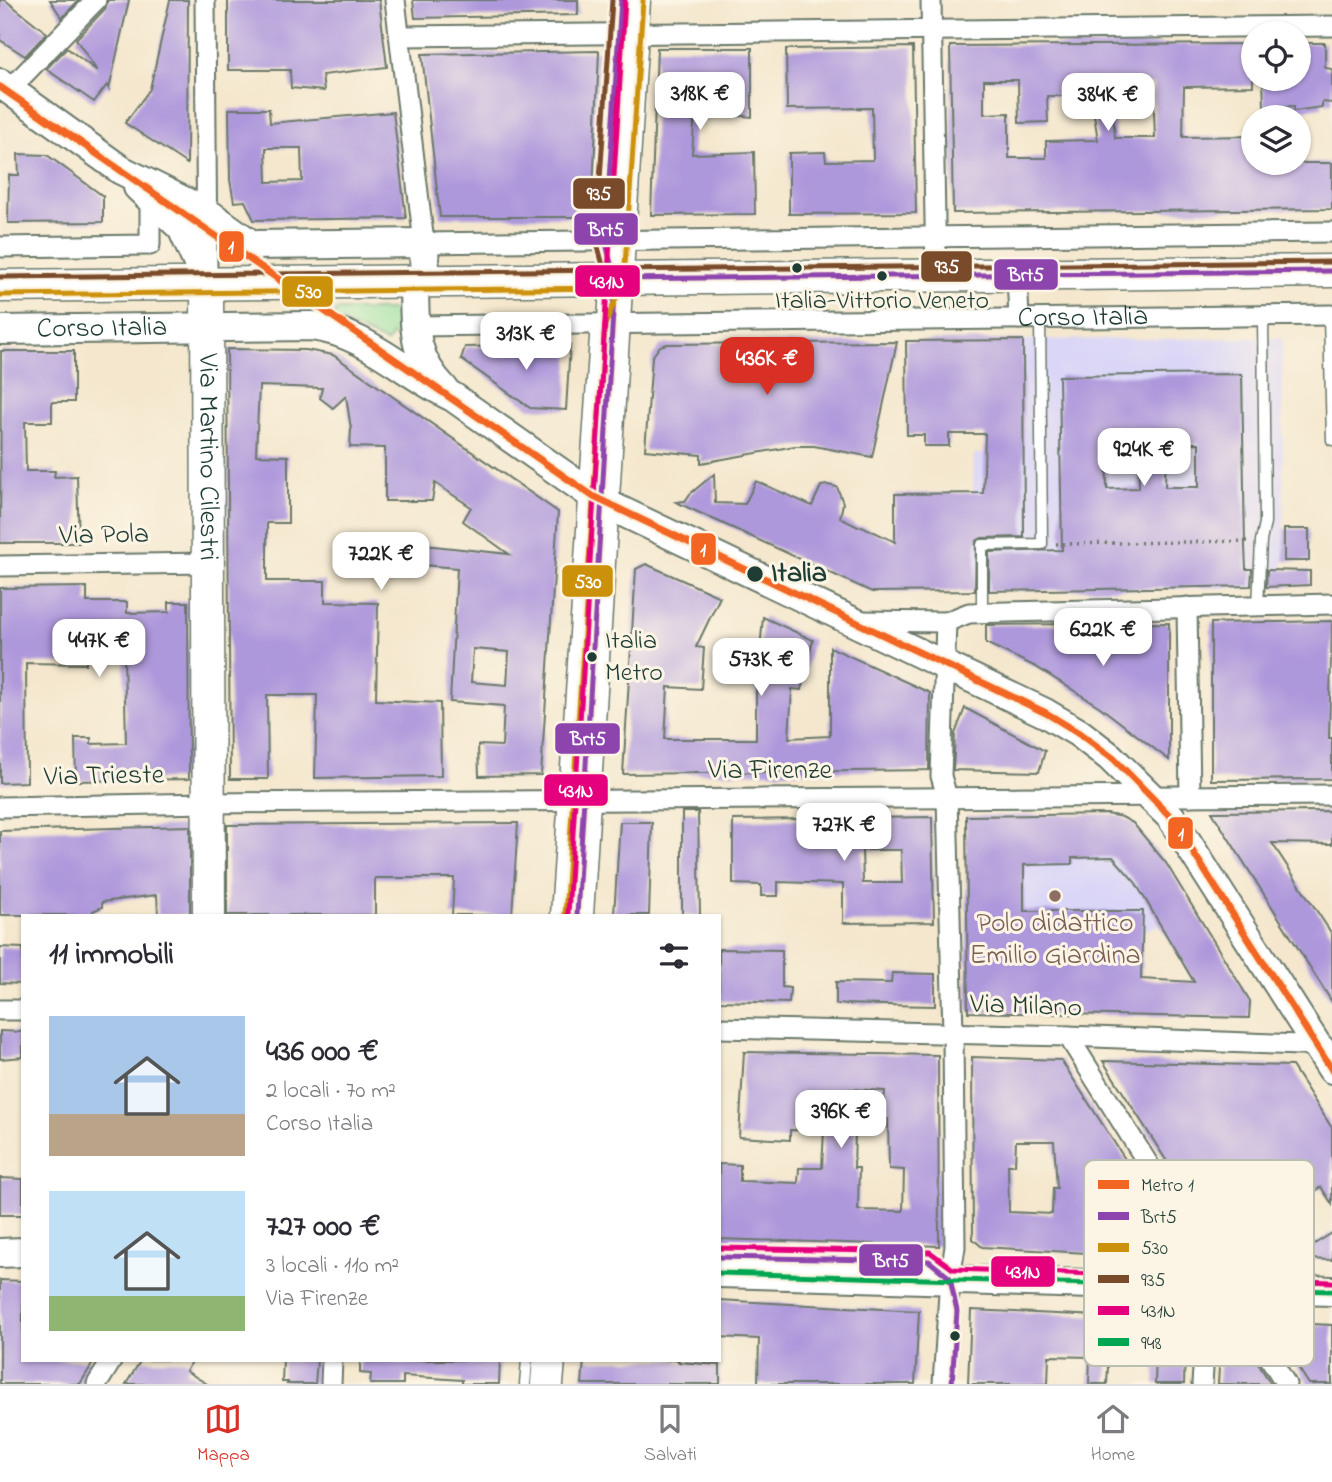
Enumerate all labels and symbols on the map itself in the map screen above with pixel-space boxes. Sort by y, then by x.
pin: 318K € [643,72,757,132]
pin: 384K € [1051,74,1165,133]
line badge: 935 [572,177,626,210]
text: 935 [586,182,611,209]
line badge: Brt5 [573,212,639,246]
text: Brt5 [587,218,624,245]
line badge: 1 [218,230,245,263]
text: 1 [228,235,234,262]
line badge: 935 [920,250,973,283]
text: 935 [934,255,959,282]
line badge: Brt5 [993,258,1059,291]
unlabelled marker [790,261,804,275]
text: Brt5 [1007,263,1044,290]
line badge: 431N [574,264,641,298]
marker: Italia-Vittorio Veneto [875,269,889,283]
text: 431N [590,270,624,297]
line badge: 530 [281,275,334,308]
text: 530 [295,280,322,307]
place label: Italia-Vittorio Veneto [775,283,989,321]
street label: Corso Italia [1017,297,1148,339]
street label: Corso Italia [36,307,167,350]
pin: 313K € [469,312,583,372]
pin: 436K € [710,338,824,397]
street label: Via Martino Cilestri [187,352,228,561]
pin: 924K € [1087,428,1201,488]
street label: Via Pola [58,515,149,557]
pin: 722K € [324,532,438,592]
line badge: 1 [690,532,717,566]
text: 1 [700,538,706,565]
place label: Italia [771,554,827,595]
line badge: 530 [561,564,614,598]
marker: Italia [745,564,765,584]
text: 530 [575,570,602,597]
pin: 622K € [1046,608,1160,668]
pin: 447K € [42,620,156,679]
place label: Italia Metro [605,623,663,693]
pin: 573K € [704,638,818,698]
marker: Italia Metro [585,650,599,664]
line badge: Brt5 [554,722,621,755]
text: Brt5 [569,727,606,754]
street label: Via Firenze [707,751,833,792]
street label: Via Trieste [43,755,165,799]
line badge: 431N [543,773,609,807]
text: 431N [559,779,593,806]
pin: 727K € [787,804,901,863]
line badge: 1 [1167,816,1194,850]
text: 1 [1178,822,1184,849]
marker: Polo didattico Emilio Giardina [1047,888,1063,904]
place label: Polo didattico Emilio Giardina [969,904,1141,977]
street label: Via Milano [968,985,1083,1029]
pin: 396K € [784,1090,898,1150]
legend [1084,1160,1314,1366]
text: Metro 1 [1141,1173,1194,1200]
text: Brt5 [1140,1205,1177,1232]
text: 530 [1141,1236,1168,1263]
line badge: Brt5 [858,1243,924,1277]
text: Brt5 [872,1249,909,1276]
line badge: 431N [990,1255,1056,1288]
text: 431N [1006,1260,1040,1287]
text: 935 [1141,1268,1166,1295]
text: 431N [1141,1299,1176,1326]
unlabelled marker [948,1329,962,1343]
text: 948 [1141,1331,1162,1358]

